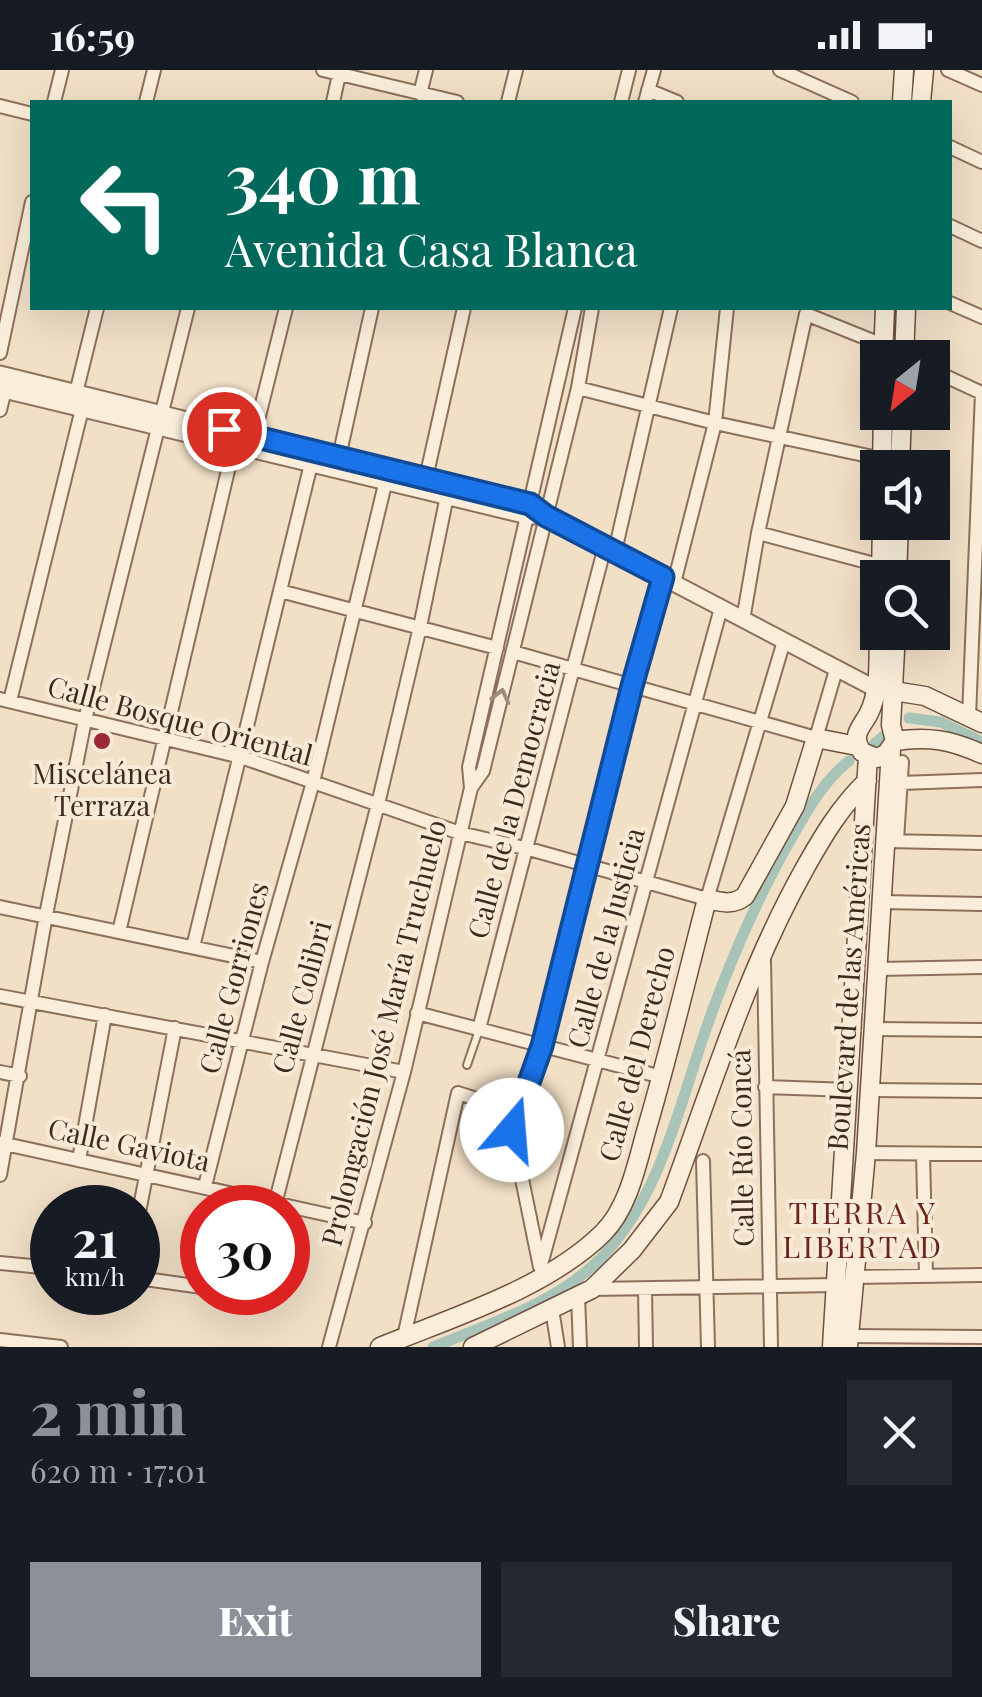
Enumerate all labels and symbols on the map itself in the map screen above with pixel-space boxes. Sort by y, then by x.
north arrow [860,340,950,430]
pin [182,387,267,472]
street label: Calle de la Democracia [458,657,567,942]
street label: Calle Bosque Oriental [44,666,317,773]
one-way arrow [490,688,511,705]
marker: Miscelánea Terraza [91,730,113,752]
place label: Miscelánea Terraza [32,754,172,823]
street label: Prolongación José María Truchuelo [312,816,454,1250]
street label: Boulevard de las Américas [818,822,877,1152]
street label: Calle de la Justicia [557,823,652,1052]
street label: Calle Gorriones [189,878,276,1078]
street label: Calle Colibri [262,916,339,1077]
street label: Calle del Derecho [589,942,682,1165]
street label: Calle Río Concá [720,1049,761,1247]
position arrow [460,1078,564,1182]
street label: Calle Gaviota [45,1108,214,1179]
speed limit sign: 30 [180,1185,310,1315]
district label: TIERRA Y LIBERTAD [783,1192,944,1266]

